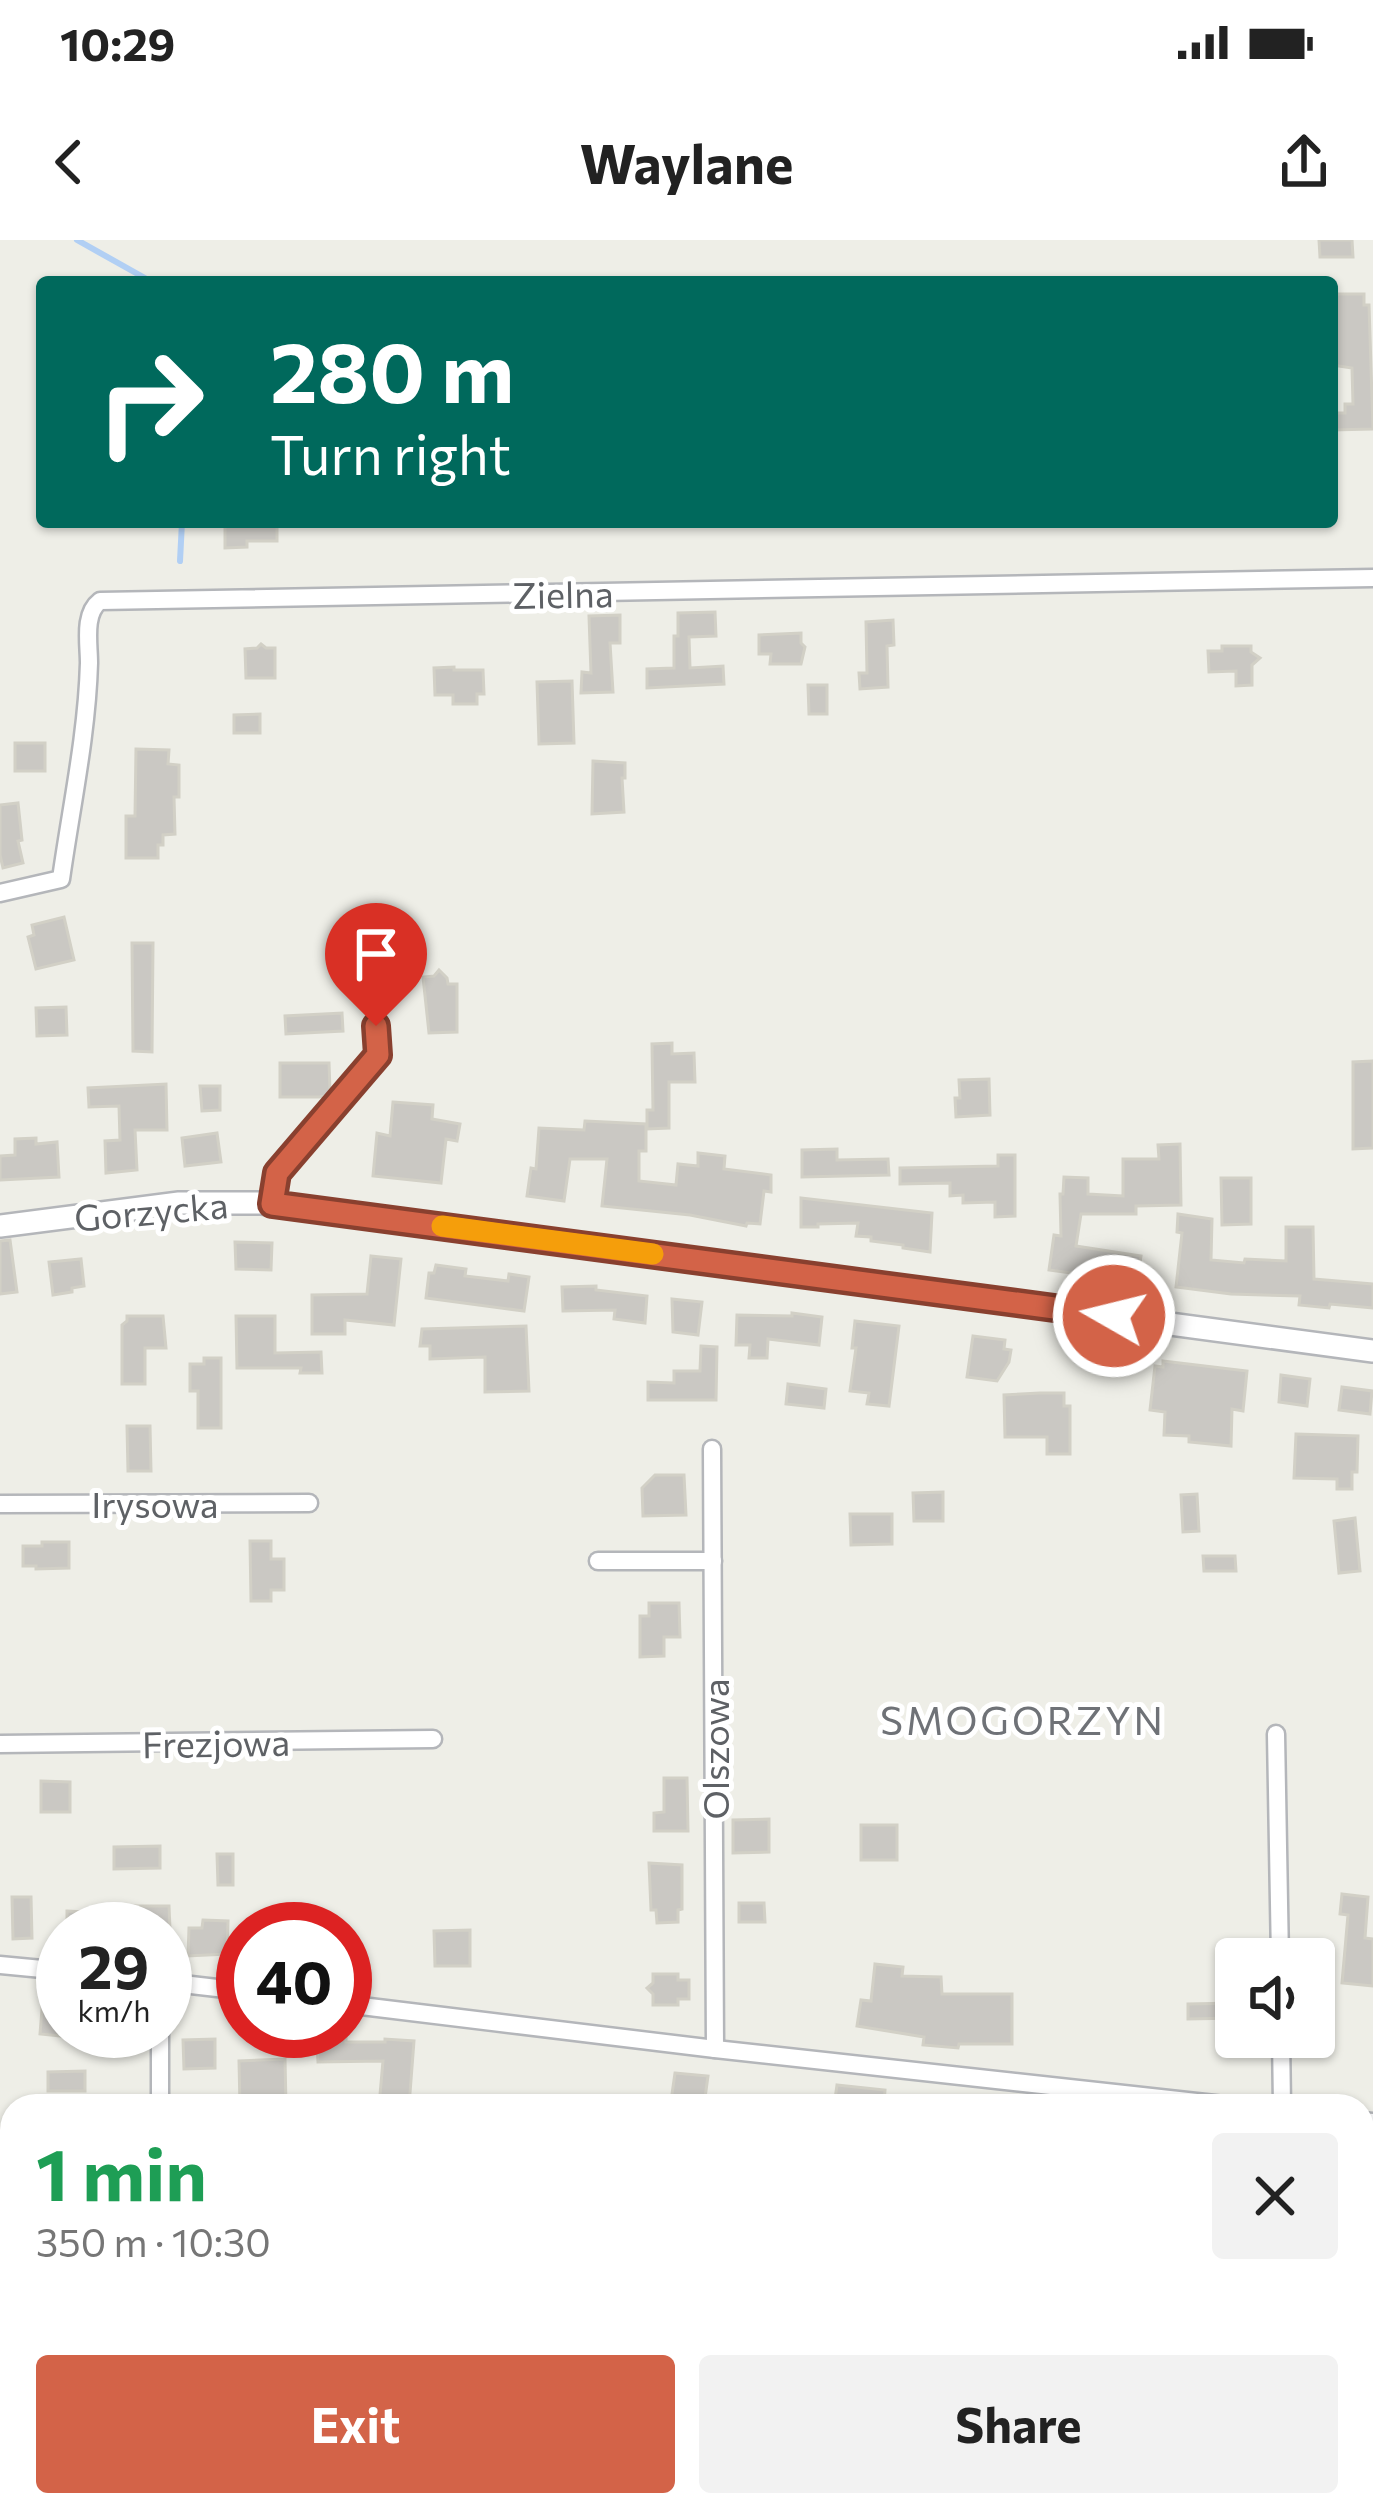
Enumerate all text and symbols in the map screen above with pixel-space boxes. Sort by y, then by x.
text: 10:29 [60,15,175,70]
icon: back [36,129,102,195]
text: Waylane [580,129,793,195]
icon: share [1271,129,1337,195]
text: 280 m [270,318,514,420]
icon: right [72,324,228,480]
text: Turn right [270,420,511,486]
street label: Zielna [512,570,614,616]
pin [325,903,427,1026]
icon: arrive [343,921,409,987]
street label: Gorzycka [72,1181,230,1239]
position arrow [1051,1253,1177,1379]
street label: Irysowa [91,1481,219,1525]
street label: Olszowa [692,1679,736,1819]
district label: SMOGORZYN [880,1695,1166,1743]
street label: Frezjowa [142,1719,290,1765]
speed limit sign: 40 [216,1902,372,2058]
text: 29 [79,1928,149,2001]
map controls [1215,1938,1335,2058]
button: sound [1215,1938,1335,2058]
text: km/h [78,1991,150,2028]
text: 1 min [36,2128,207,2216]
button: close [1212,2133,1338,2259]
text: 350 m · 10:30 [36,2217,271,2265]
button: Exit [36,2355,675,2493]
button: Share [699,2355,1338,2493]

